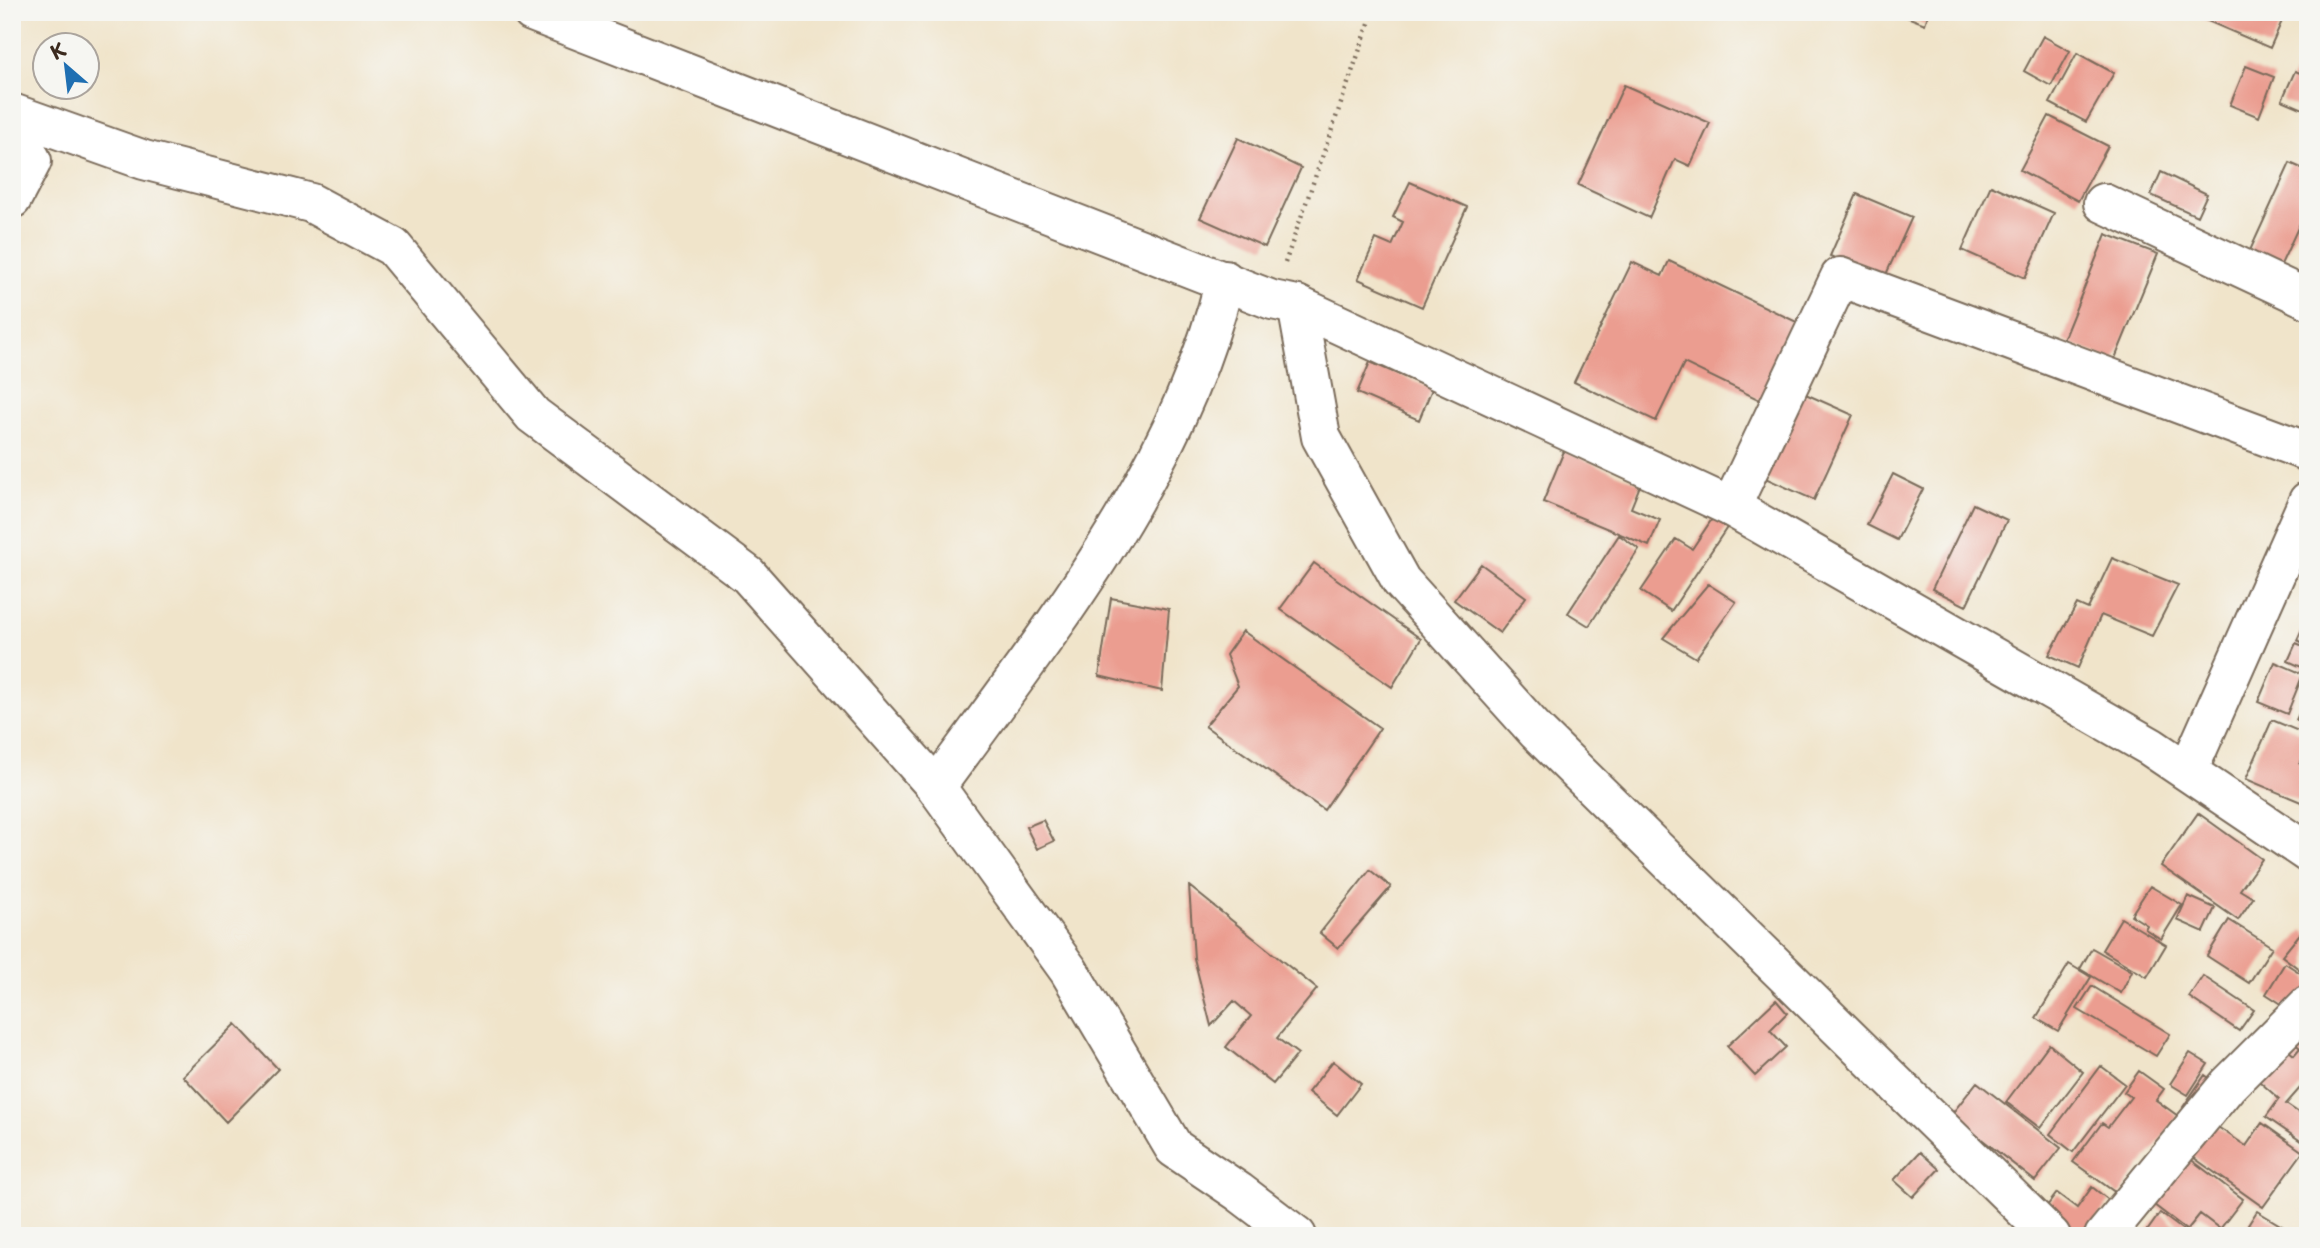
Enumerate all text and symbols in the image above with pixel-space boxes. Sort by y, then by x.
north arrow [32,32,102,102]
text: K [45,34,70,66]

